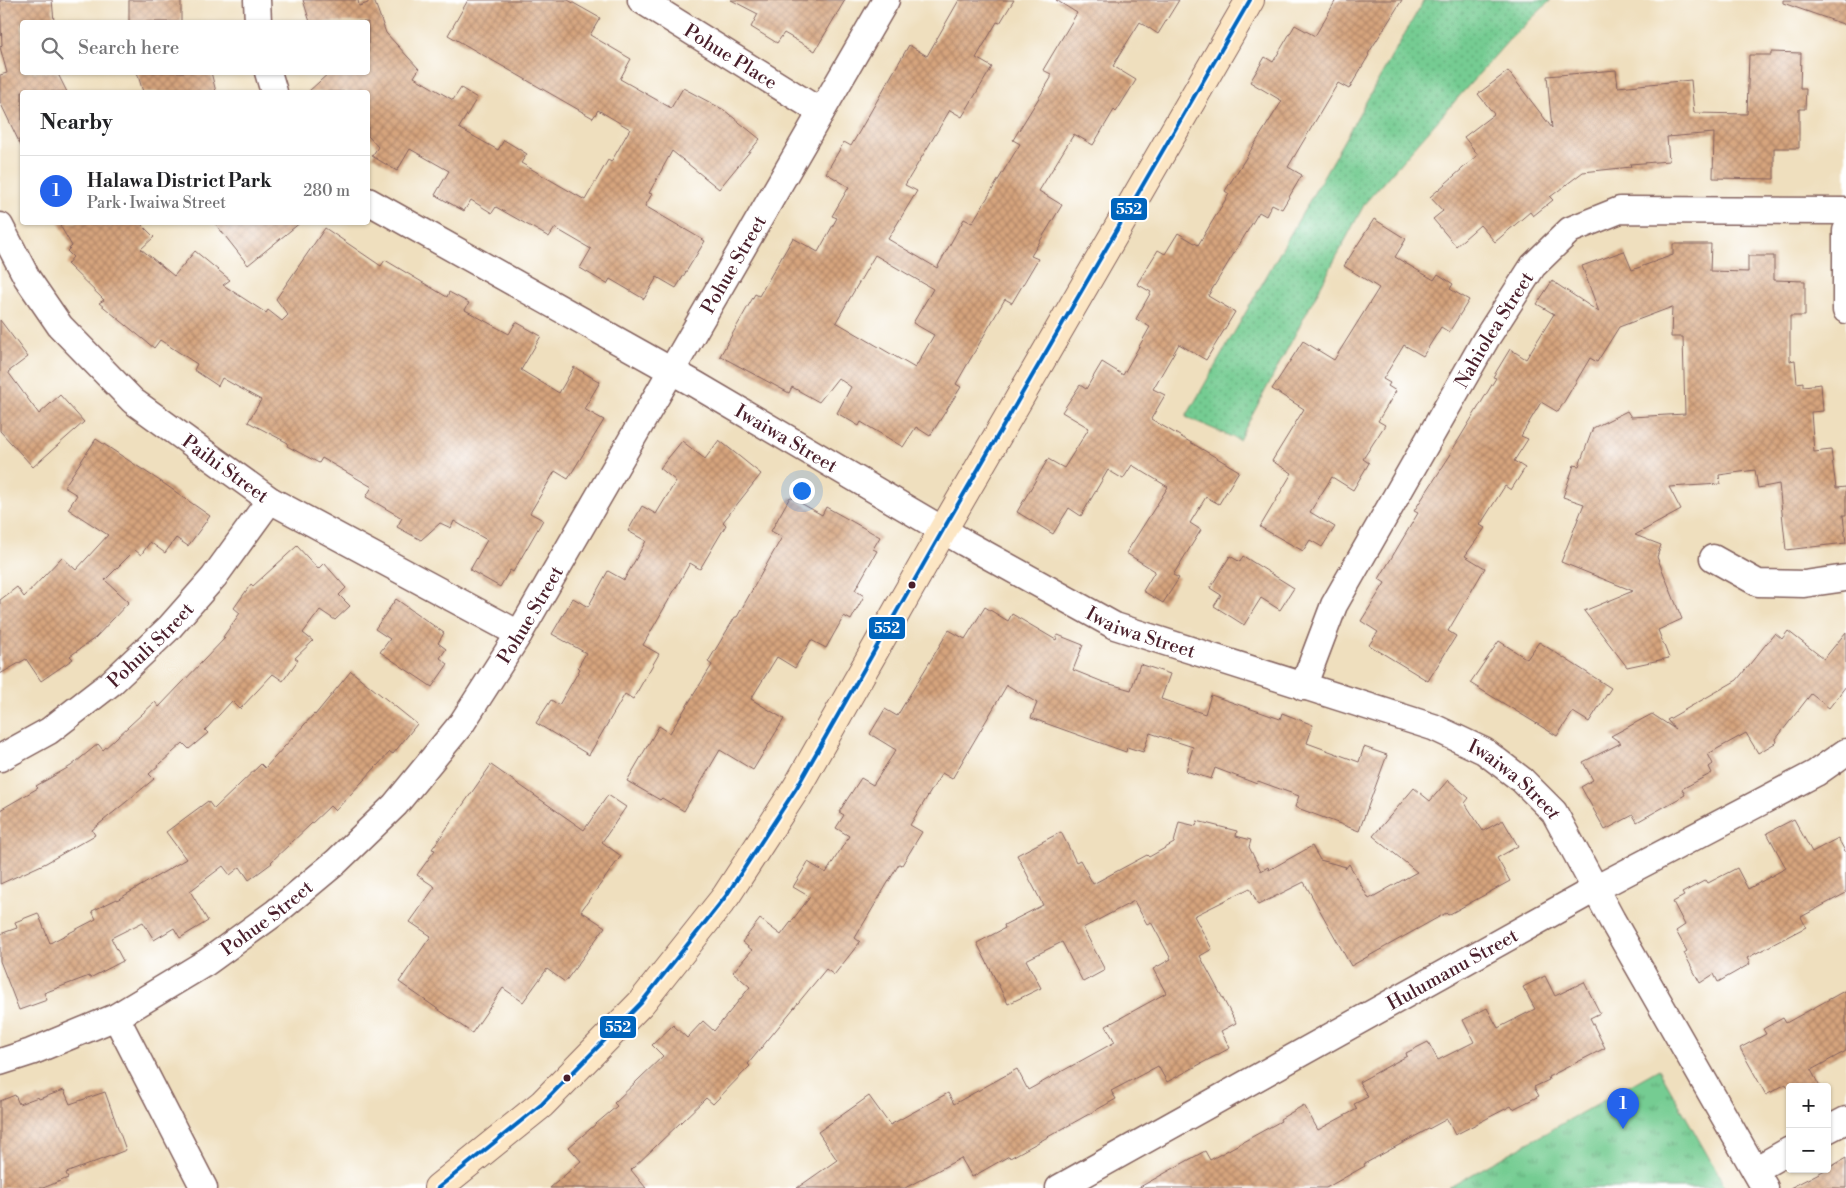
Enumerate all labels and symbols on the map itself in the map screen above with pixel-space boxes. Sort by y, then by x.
street label: Pohue Place [679,19,782,95]
line badge: 552 [1110,197,1148,221]
text: 552 [1116,201,1142,219]
street label: Pohue Street [696,211,772,318]
street label: Nahiolea Street [1450,267,1539,392]
street label: Iwaiwa Street [731,399,842,478]
street label: Paihi Street [177,430,273,508]
your location [789,478,815,504]
street label: Pohue Street [492,562,569,668]
unlabelled marker [907,580,917,590]
street label: Pohuli Street [102,597,199,693]
street label: Iwaiwa Street [1082,601,1198,664]
line badge: 552 [868,616,906,640]
text: 552 [874,620,900,638]
street label: Iwaiwa Street [1464,734,1567,823]
street label: Pohue Street [216,875,318,961]
street label: Hulumanu Street [1383,923,1523,1016]
line badge: 552 [599,1015,637,1039]
text: 552 [605,1019,631,1037]
unlabelled marker [562,1073,572,1083]
pin: 1 [1607,1088,1639,1129]

